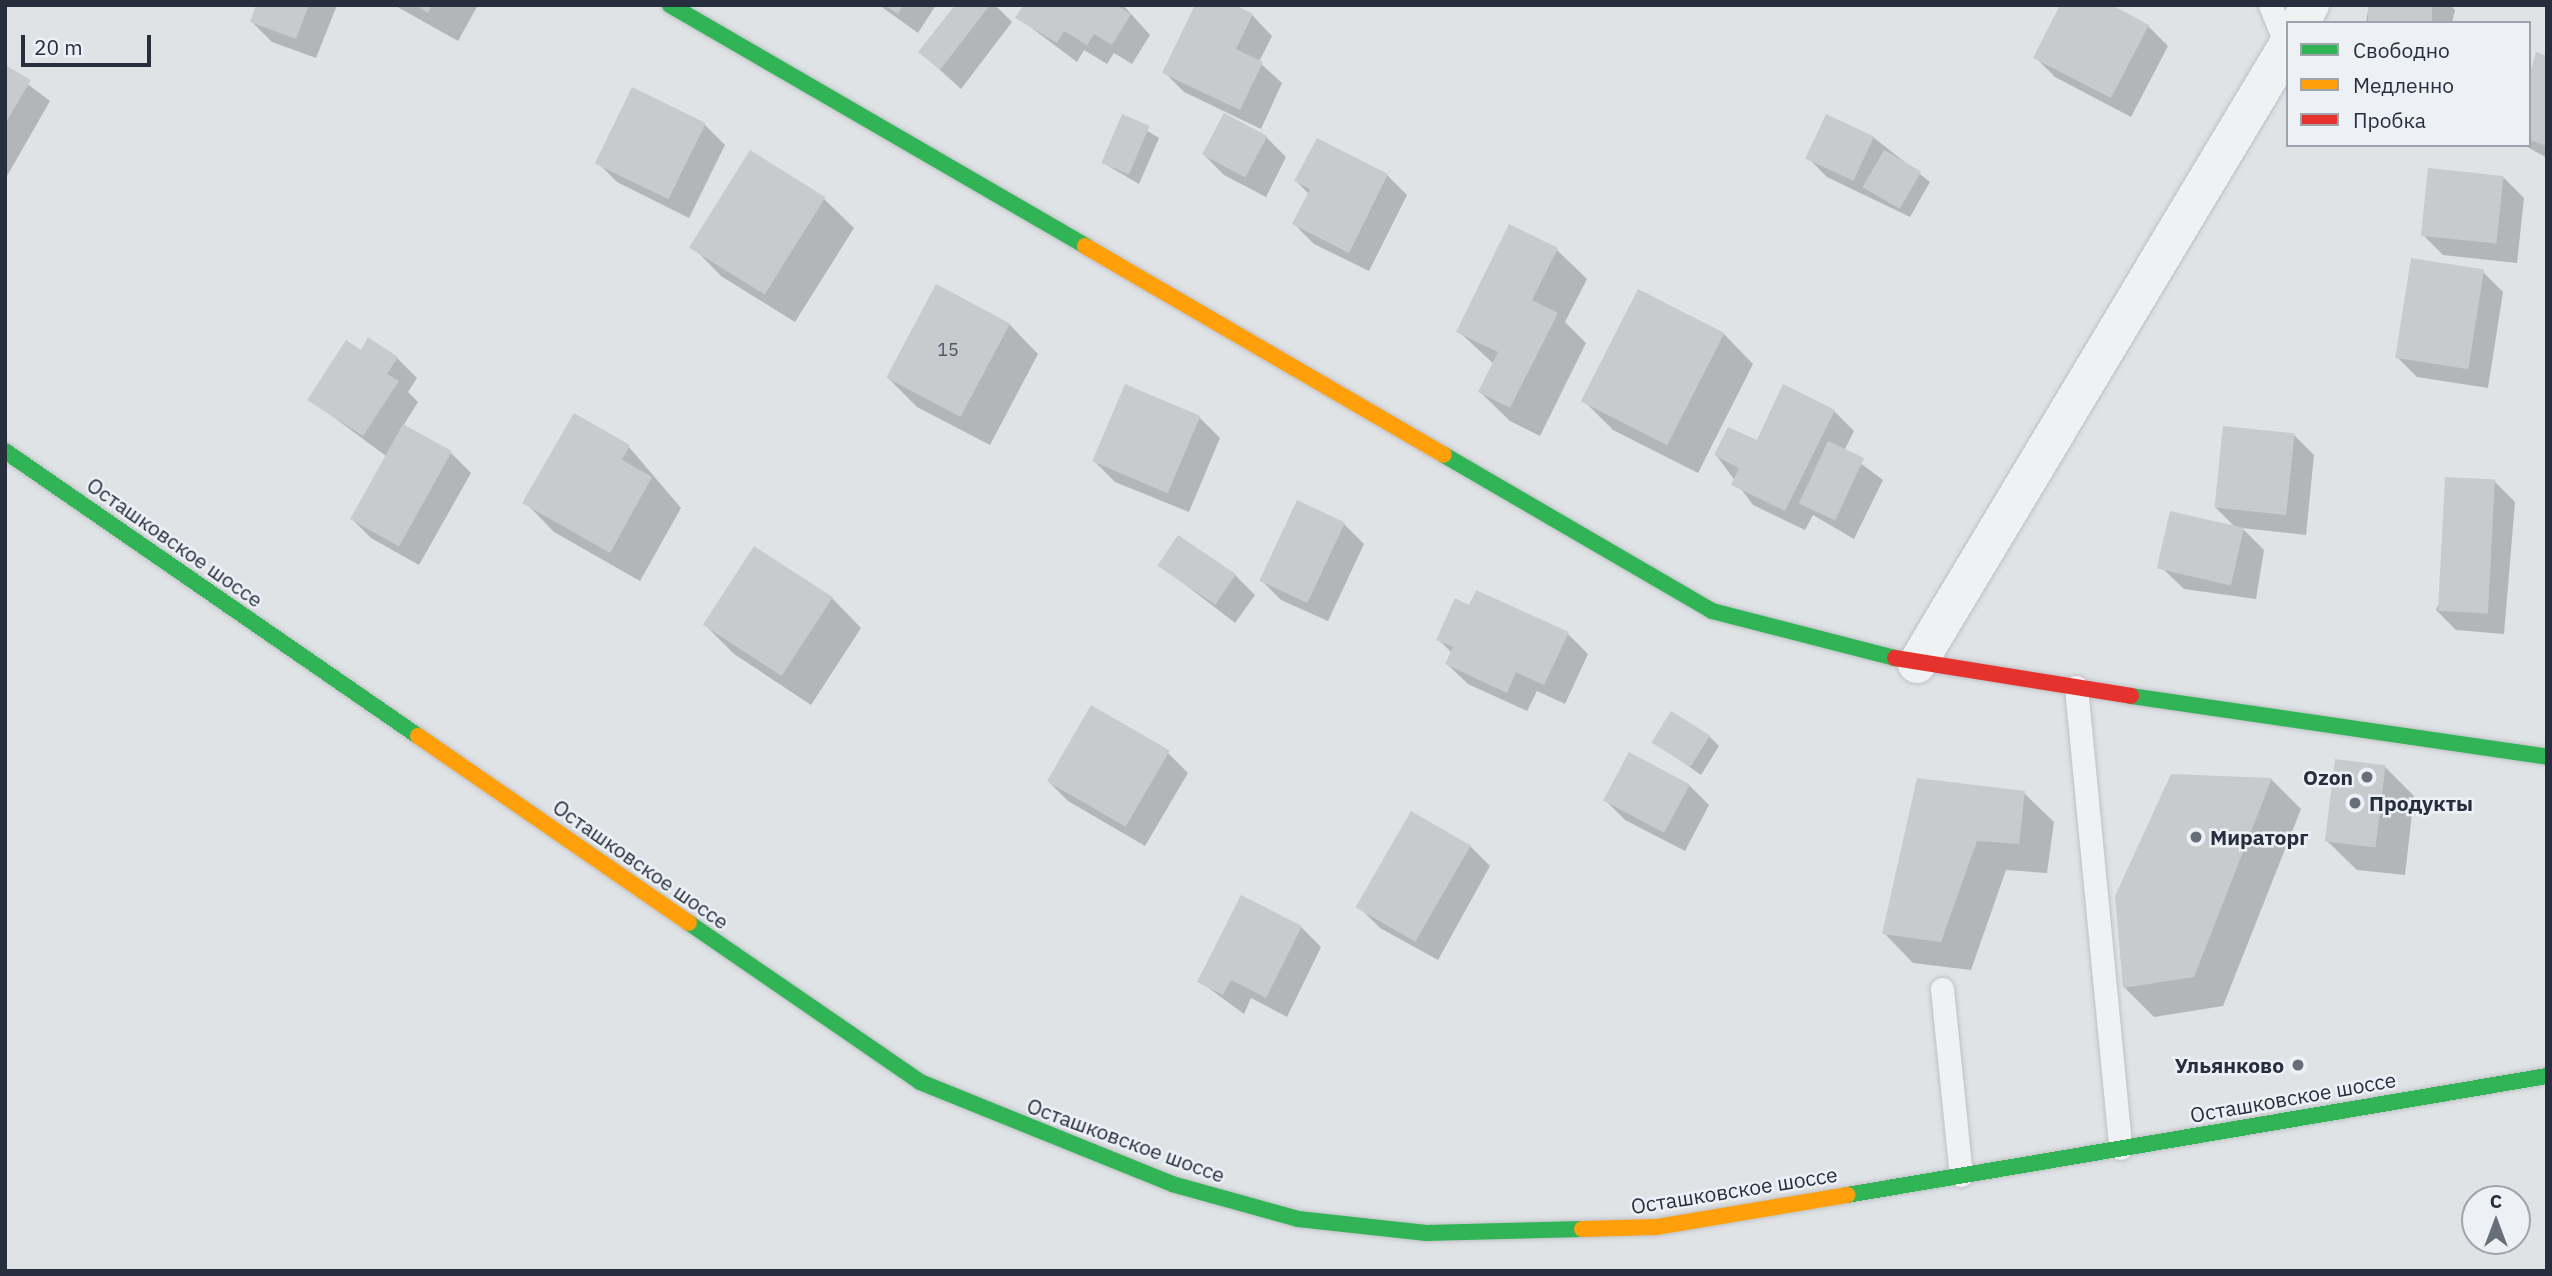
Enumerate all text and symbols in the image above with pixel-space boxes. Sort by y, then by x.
scale bar [24,21,154,65]
legend [2286,21,2531,147]
text: 20 m [34,33,83,61]
text: Свободно [2353,36,2450,64]
text: Медленно [2353,71,2454,99]
text: Пробка [2353,106,2426,134]
house number: 15 [937,339,959,361]
street label: Осташковское шоссе [82,472,268,612]
place label: Ozon [2303,764,2353,790]
marker: Ozon [2359,769,2375,785]
place label: Продукты [2369,790,2473,816]
street label: Осташковское шоссе [548,794,734,934]
marker: Продукты [2347,795,2363,811]
place label: Мираторг [2210,824,2309,850]
marker: Мираторг [2188,829,2204,845]
place label: Ульянково [2175,1052,2284,1078]
marker: Ульянково [2290,1057,2306,1073]
street label: Осташковское шоссе [2188,1066,2398,1128]
street label: Осташковское шоссе [1024,1092,1228,1188]
street label: Осташковское шоссе [1629,1161,1839,1219]
north arrow [2461,1185,2531,1255]
text: С [2490,1189,2502,1213]

